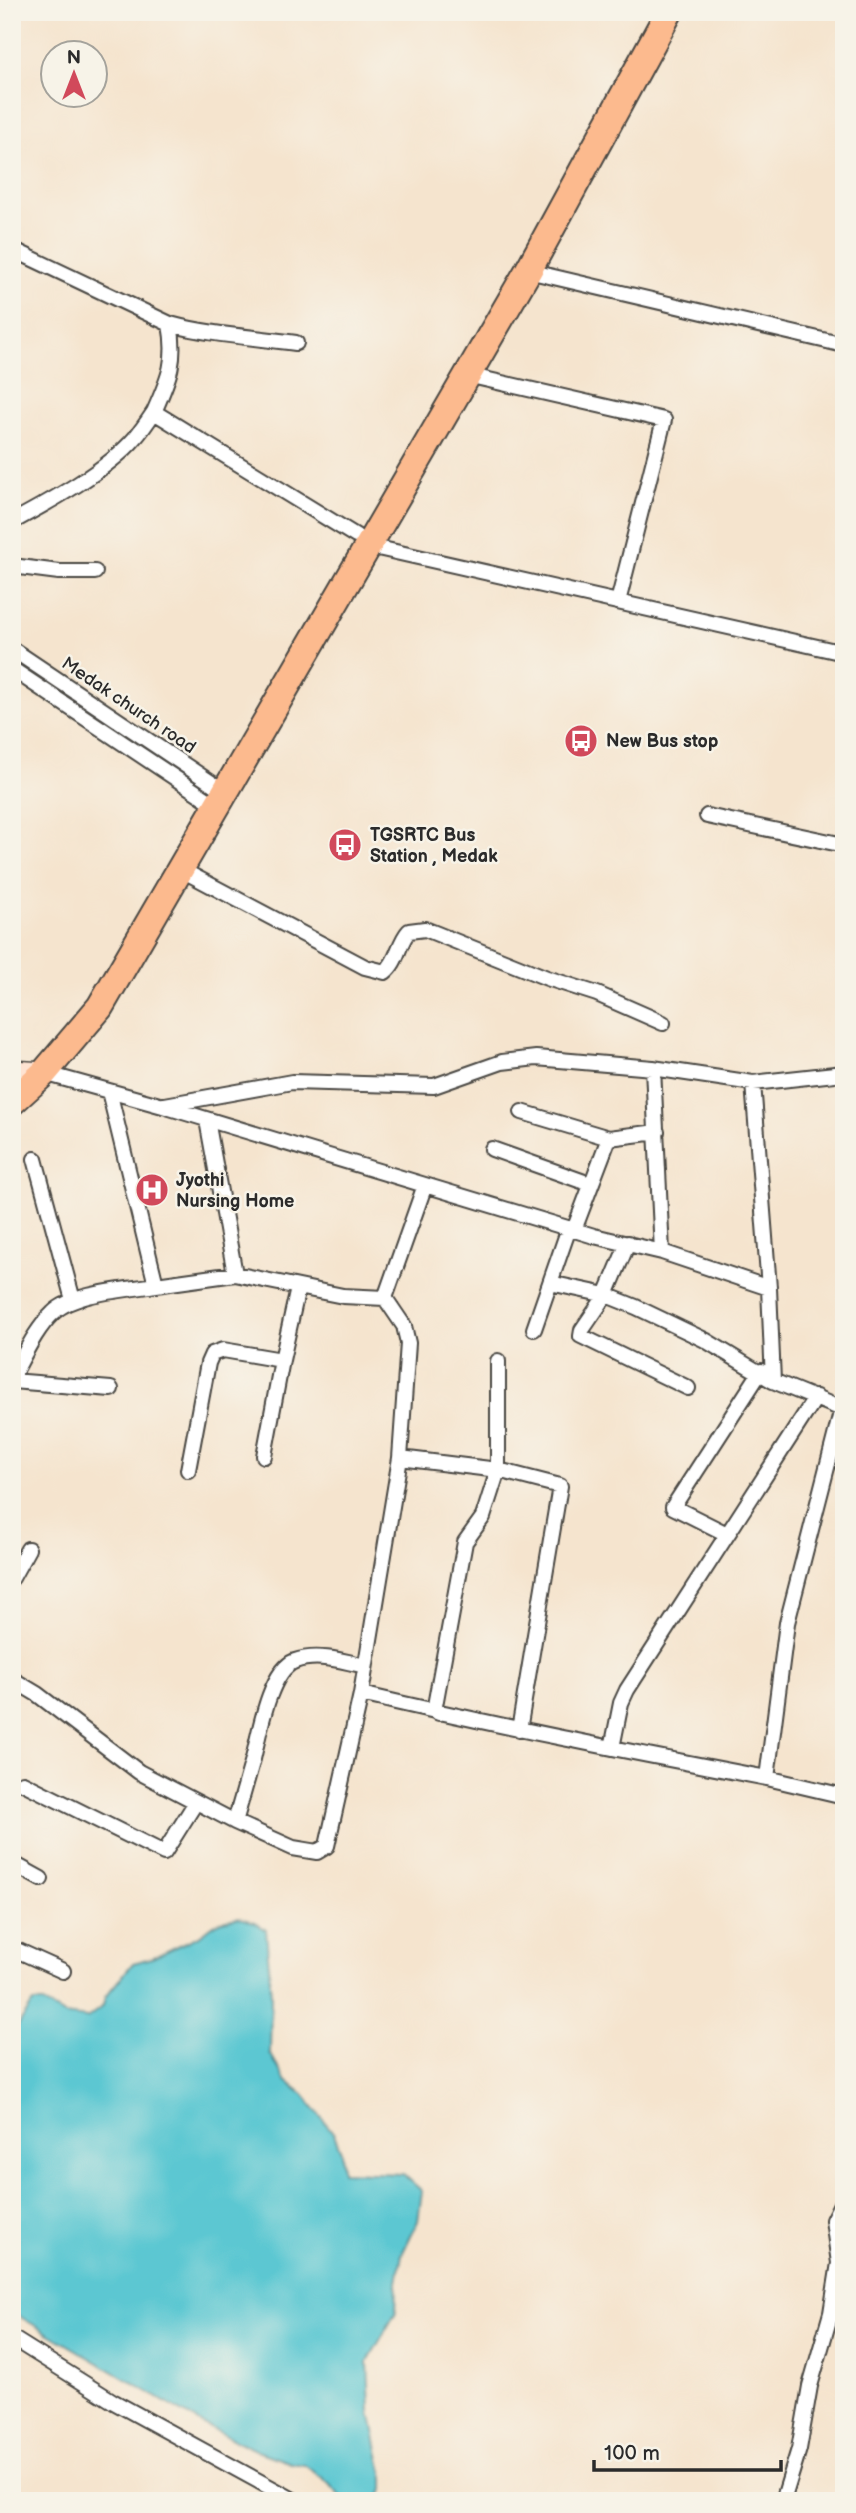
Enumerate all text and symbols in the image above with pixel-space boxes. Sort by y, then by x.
north arrow [38,38,108,108]
text: N [67,47,81,70]
street label: Medak church road [58,653,200,758]
bus stop icon: New Bus stop [562,722,600,760]
place label: New Bus stop [606,731,718,752]
place label: TGSRTC Bus Station , Medak [370,825,498,867]
bus stop icon: TGSRTC Bus Station , Medak [326,826,364,864]
place label: Jyothi Nursing Home [176,1170,294,1212]
hospital icon: Jyothi Nursing Home [133,1171,171,1209]
scale bar [594,2429,781,2473]
text: 100 m [604,2441,660,2466]

